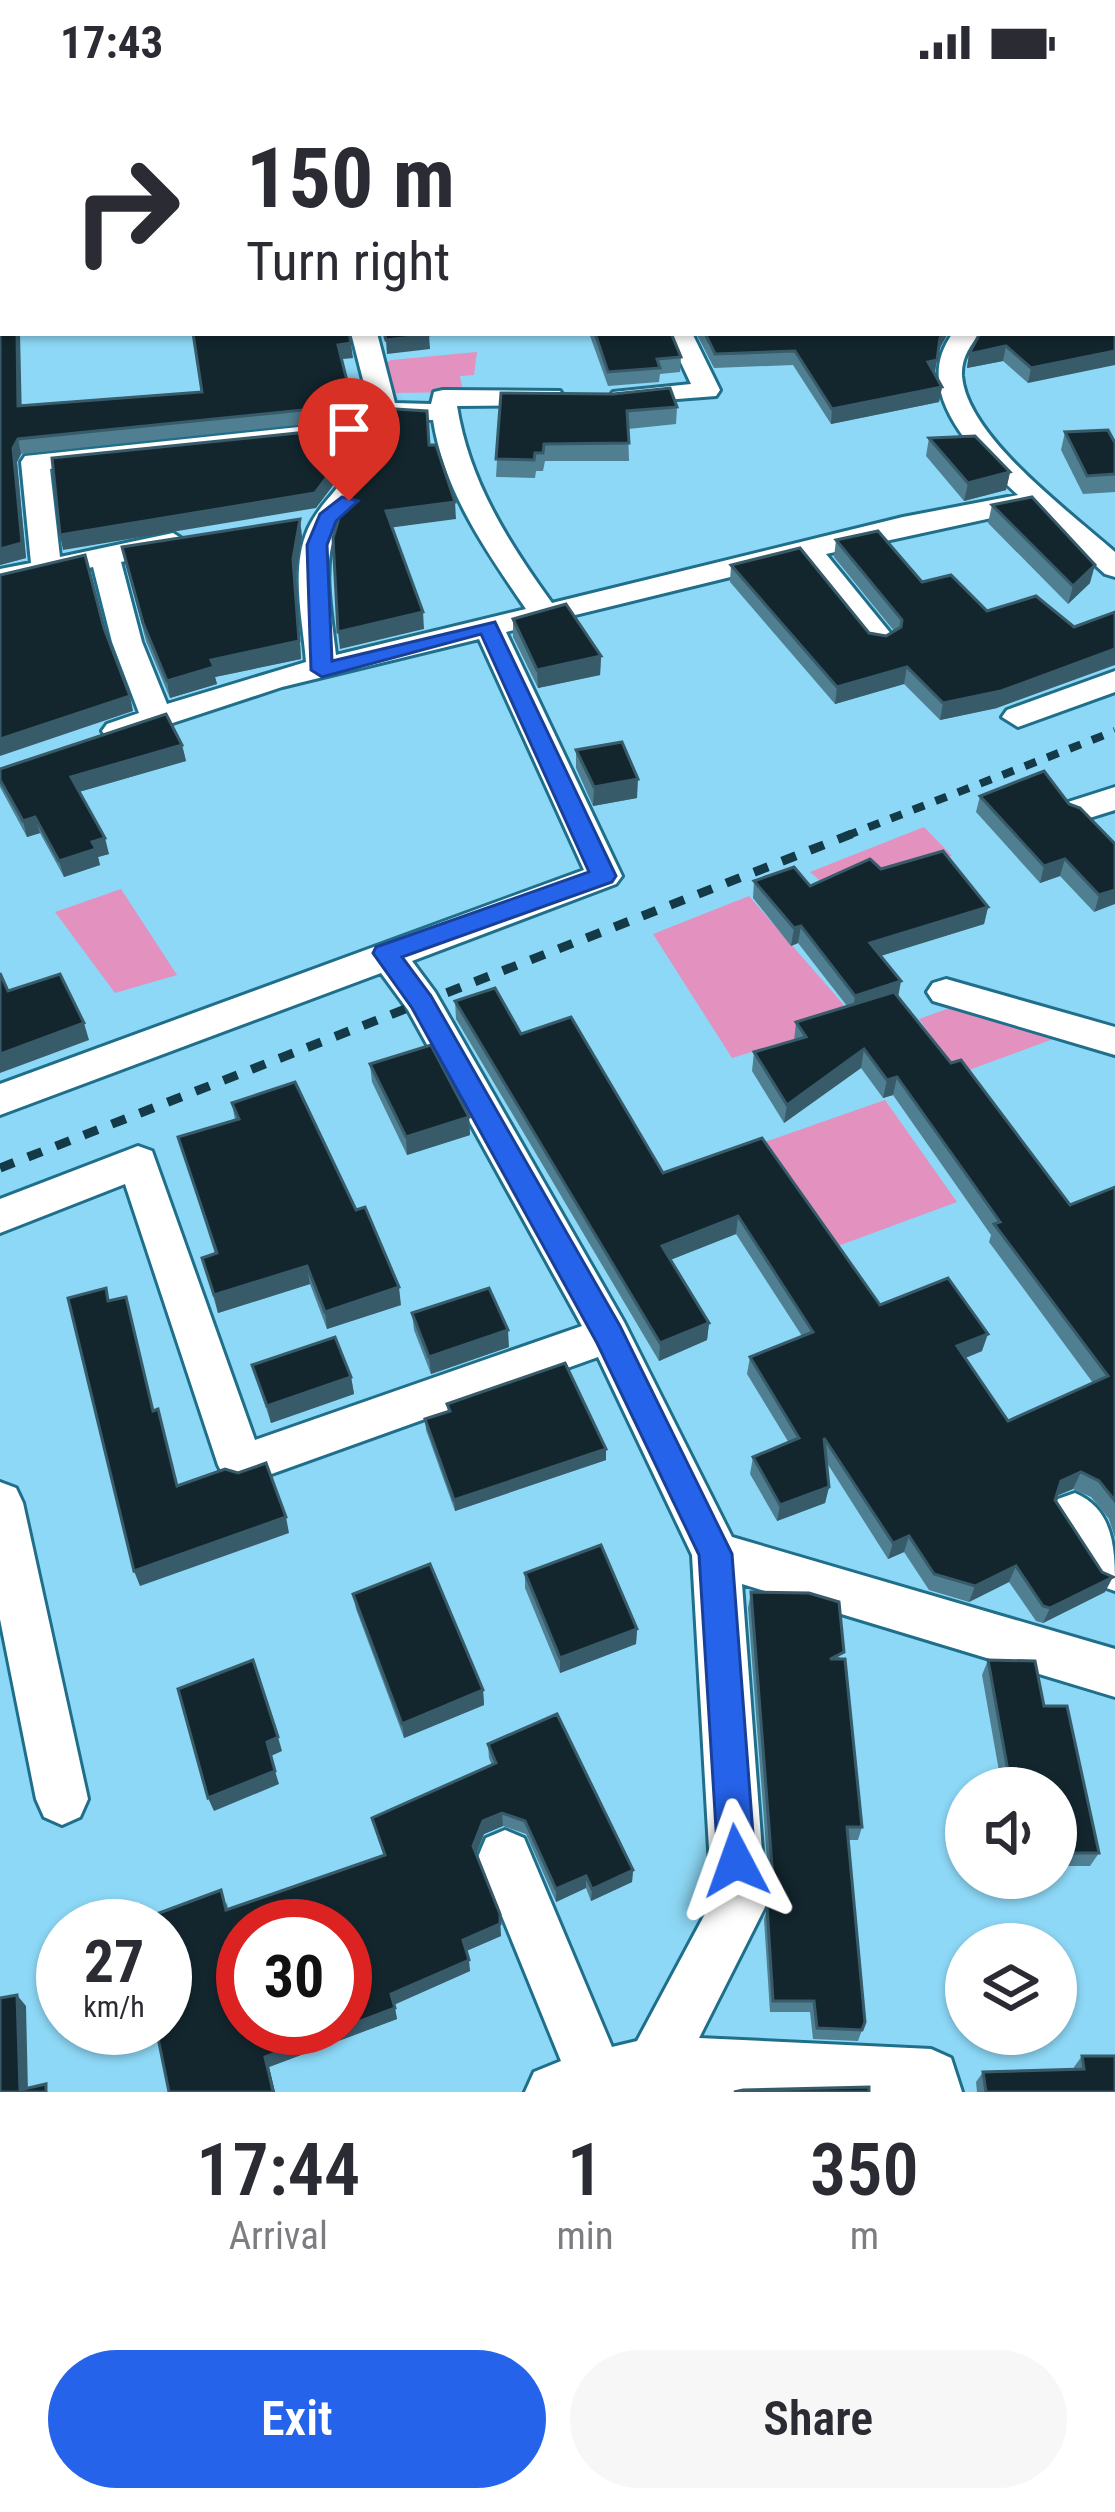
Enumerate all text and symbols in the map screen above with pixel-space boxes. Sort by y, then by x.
text: 17:43 [60,16,163,69]
text: 150 m [246,129,455,228]
icon: right [48,132,204,288]
text: Turn right [246,230,450,293]
pin [298,378,400,501]
icon: arrive [316,396,382,462]
map controls [945,1767,1077,2055]
button: sound [945,1767,1077,1899]
position arrow [673,1798,799,1924]
speed limit sign: 30 [216,1899,372,2055]
button: layers [945,1923,1077,2055]
text: 27 [84,1926,144,1997]
text: km/h [83,1989,145,2024]
text: 17:44 [196,2128,360,2213]
text: 1 [567,2128,603,2213]
text: 350 [810,2128,919,2213]
text: Arrival [229,2213,328,2259]
text: min [557,2213,614,2259]
text: m [850,2213,879,2259]
button: Exit [48,2350,546,2488]
button: Share [570,2350,1067,2488]

